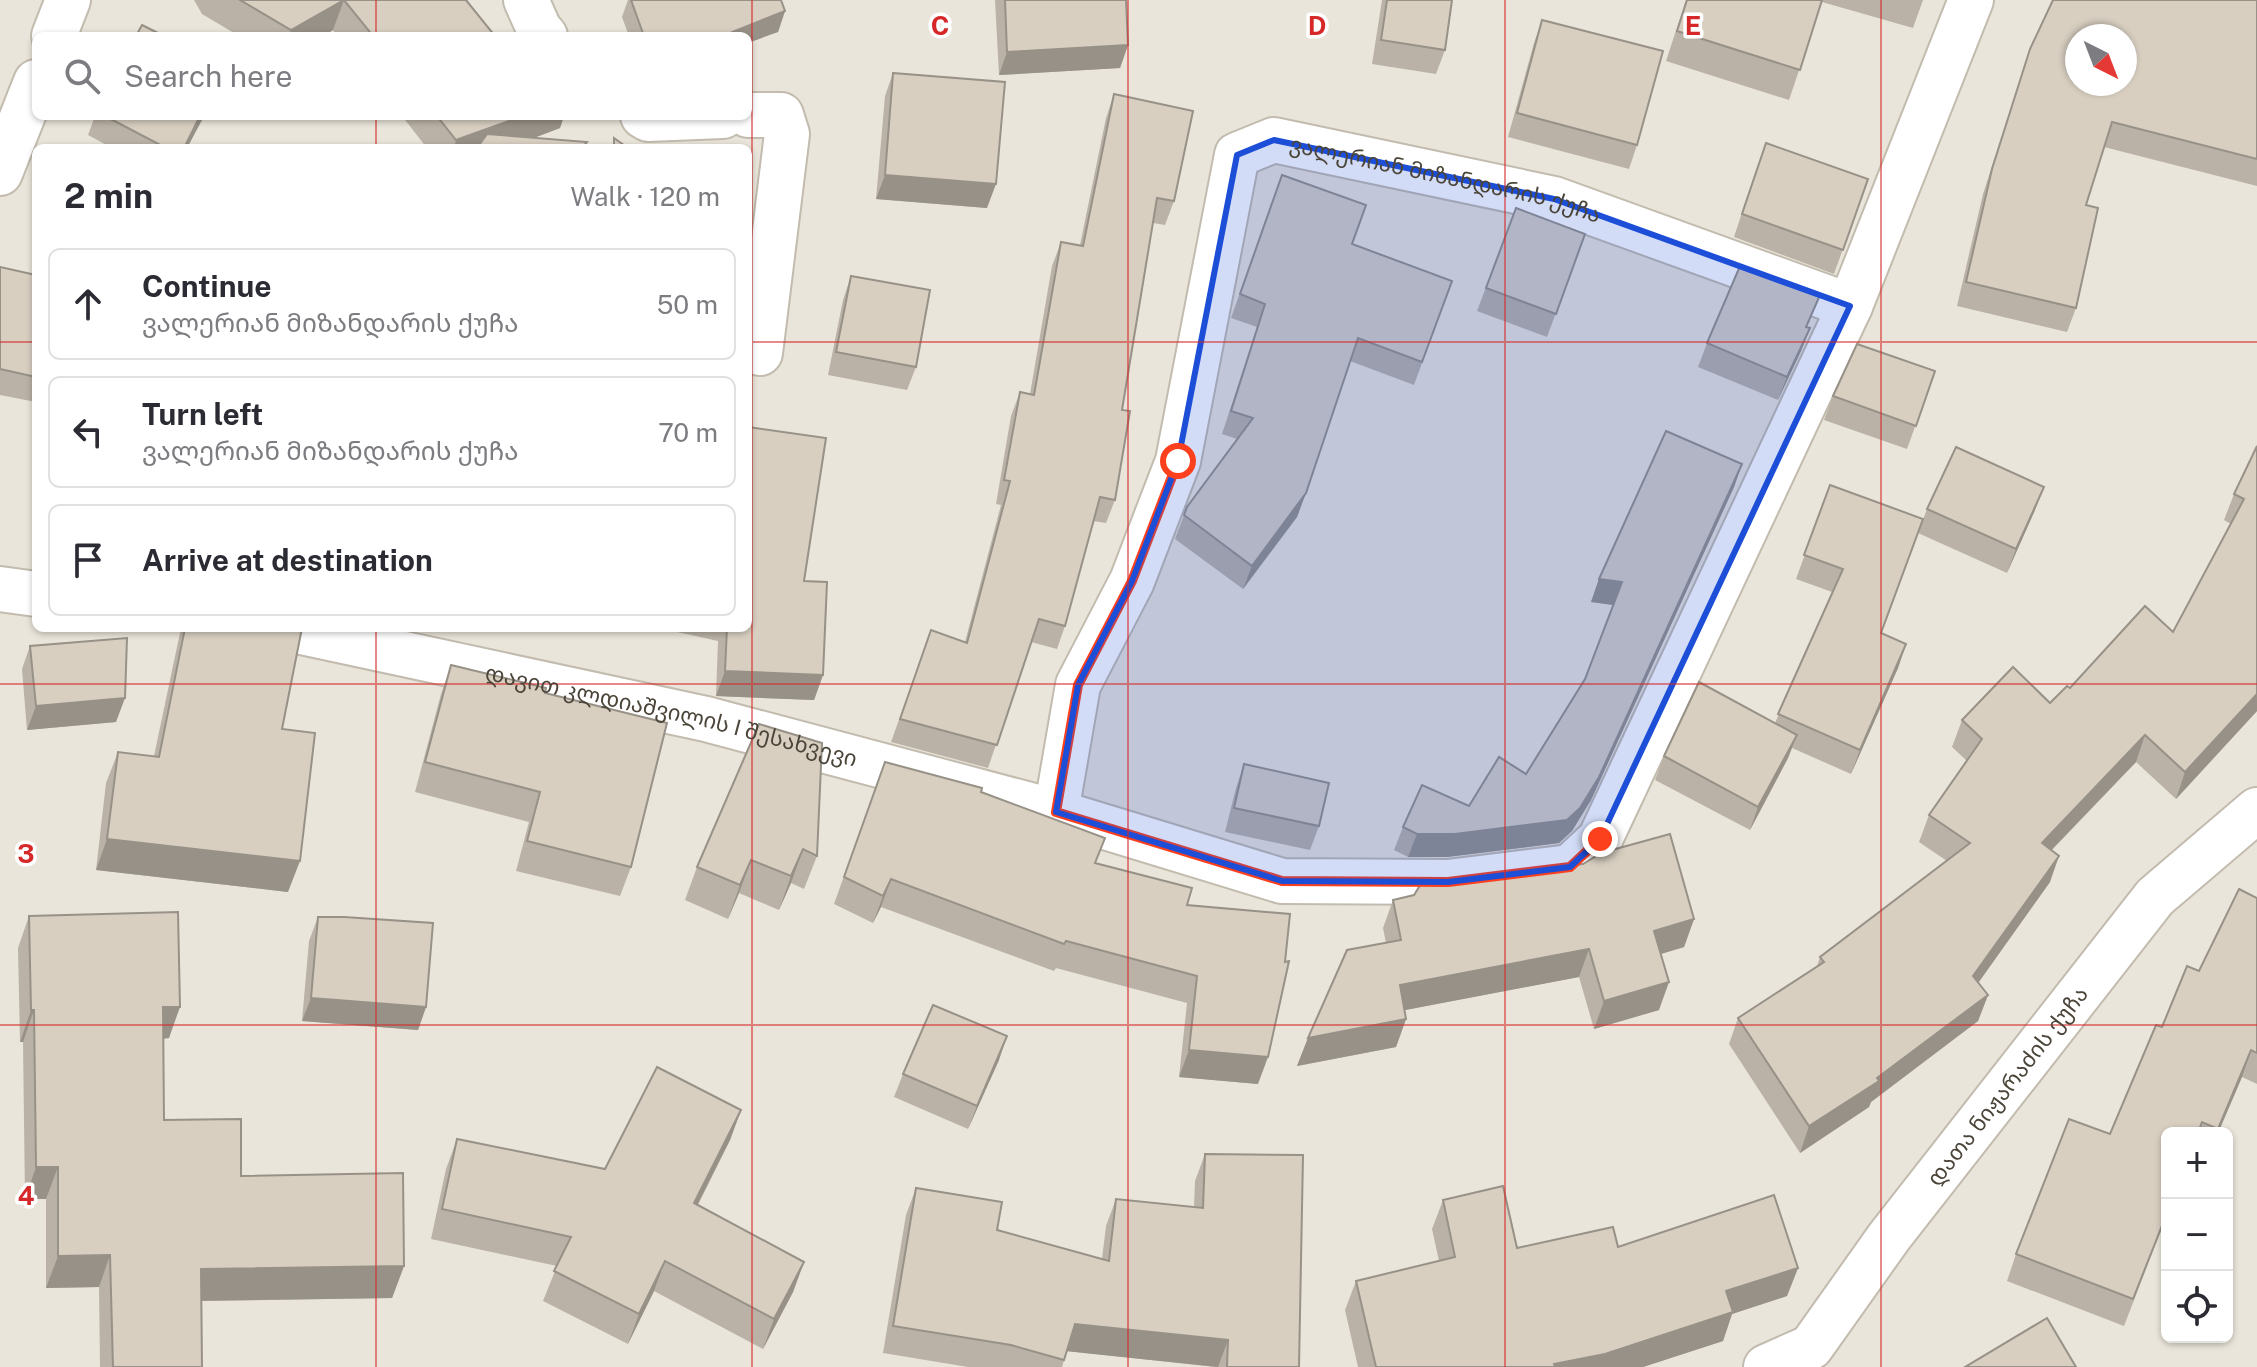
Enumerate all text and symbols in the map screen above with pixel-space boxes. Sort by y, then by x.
text: C [931,10,949,41]
text: D [1308,10,1326,41]
text: E [1685,10,1701,41]
north arrow [2065,24,2137,96]
search box [32,32,752,120]
icon: search [60,54,104,98]
text: Search here [124,58,292,94]
street label: ვალერიან მიზანდარის ქუჩა [1287,131,1605,228]
text: 2 min [64,176,153,216]
text: Walk · 120 m [570,181,720,212]
text: Continue [142,268,272,304]
icon: ahead [66,282,110,326]
text: 50 m [657,289,718,320]
text: ვალერიან მიზანდარის ქუჩა [142,307,519,338]
text: Turn left [142,396,263,432]
icon: left [66,410,110,454]
text: 70 m [658,417,718,448]
text: ვალერიან მიზანდარის ქუჩა [142,435,519,466]
route start [1160,443,1196,479]
icon: arrive [66,538,110,582]
text: Arrive at destination [142,542,433,578]
street label: დავით კლდიაშვილის I შესახვევი [483,659,860,772]
route end [1582,821,1618,857]
text: 3 [17,838,35,869]
street label: დათა ნიჟარაძის ქუჩა [1921,981,2093,1191]
map controls [2161,1127,2233,1343]
button: + [2161,1127,2233,1199]
text: 4 [17,1180,35,1211]
button: − [2161,1199,2233,1271]
button: locate [2161,1271,2233,1343]

